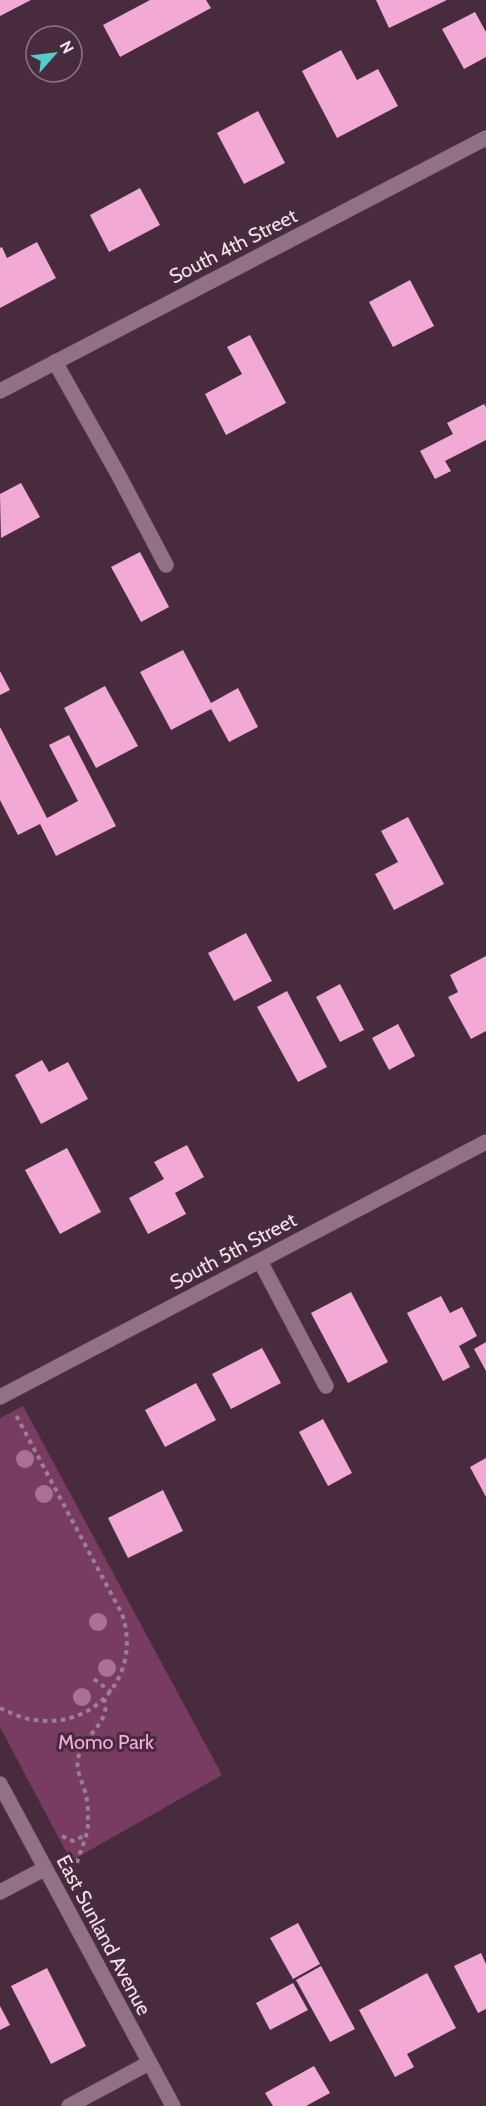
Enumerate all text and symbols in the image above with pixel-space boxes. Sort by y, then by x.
north arrow [24,24,84,84]
text: N [56,38,78,57]
street label: South 4th Street [165,203,301,289]
street label: South 5th Street [166,1208,300,1294]
park label: Momo Park [58,1730,154,1754]
street label: East Sunland Avenue [52,1851,156,2019]

